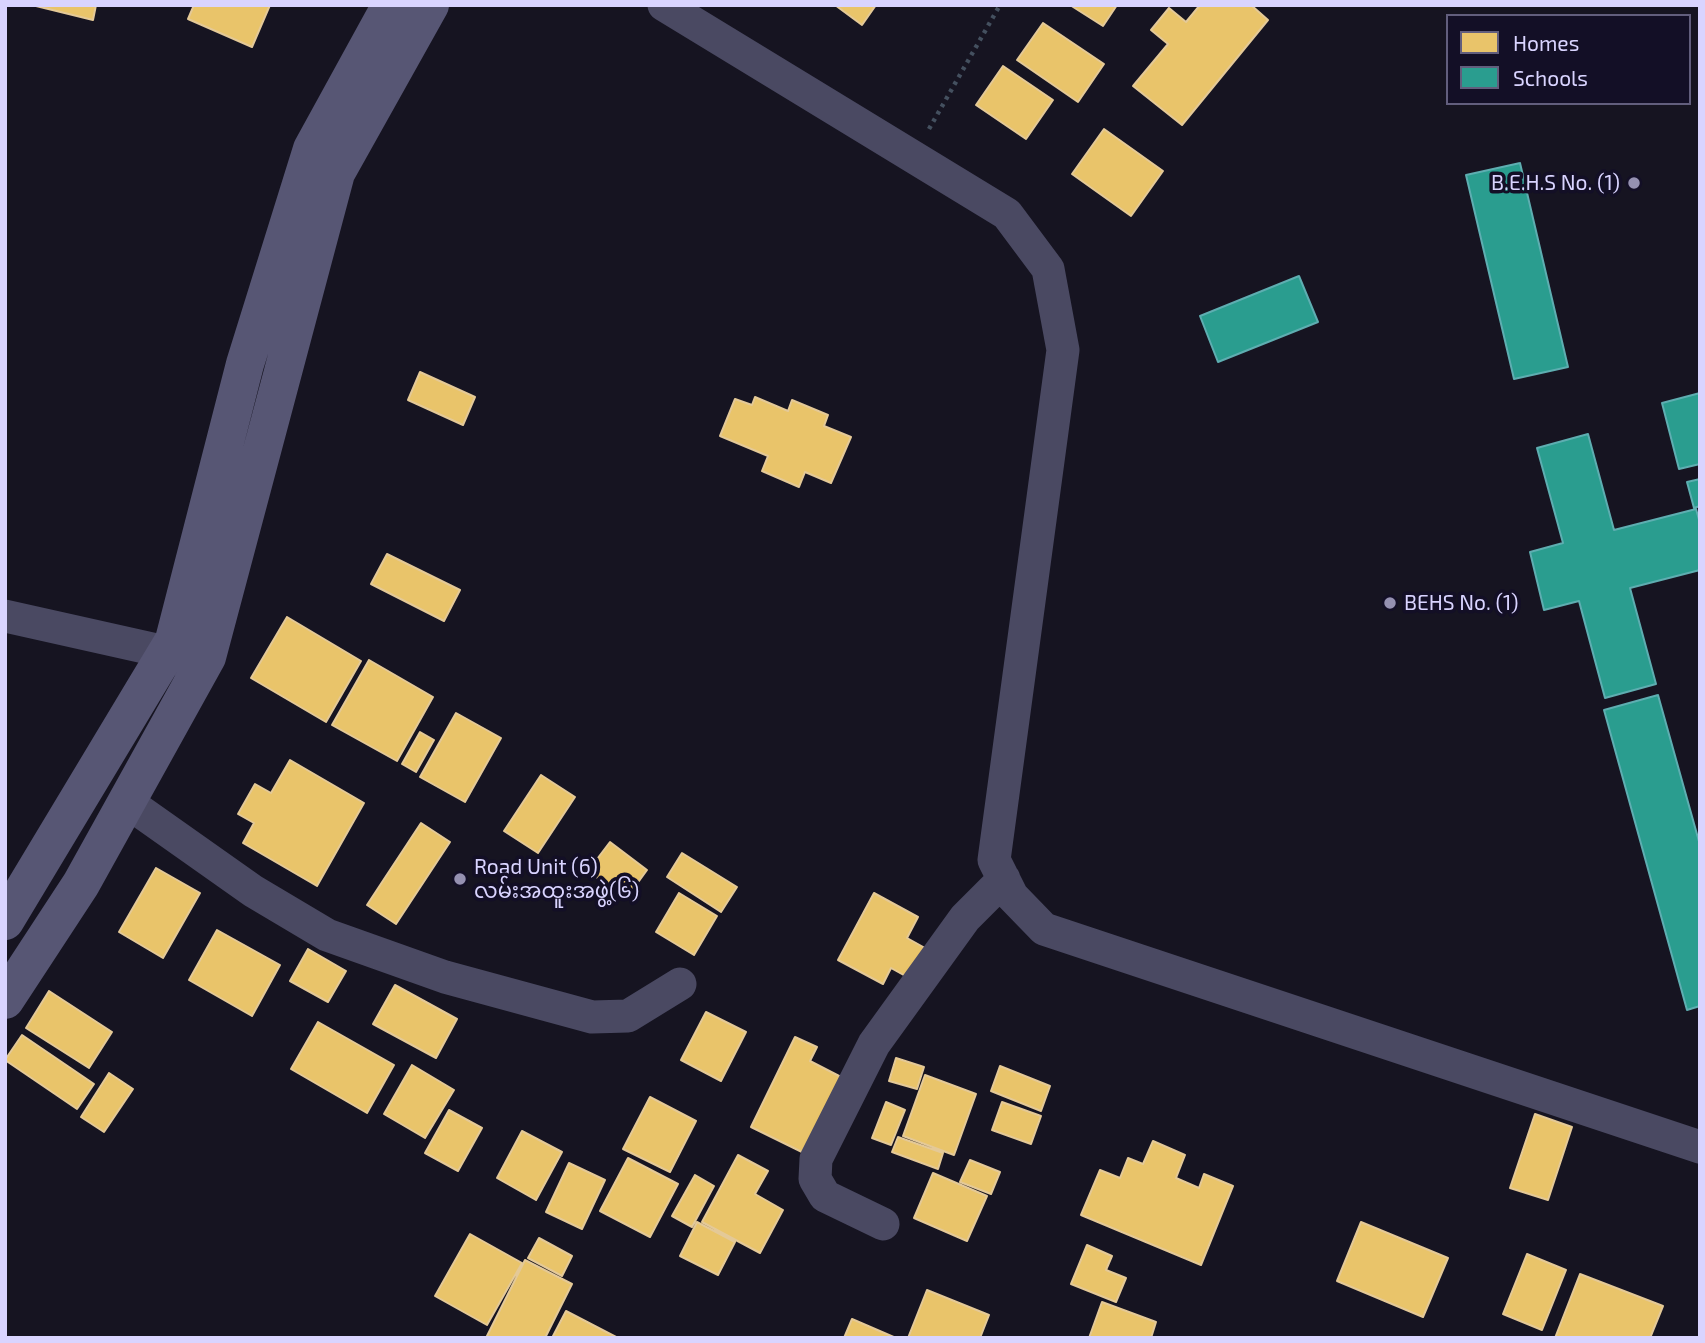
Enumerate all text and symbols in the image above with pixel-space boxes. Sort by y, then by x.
legend [1446,14,1691,105]
text: Homes [1513,30,1579,55]
text: Schools [1513,65,1588,90]
place label: B.E.H.S No. (1) [1491,170,1620,196]
marker: B.E.H.S No. (1) [1626,175,1642,191]
place label: BEHS No. (1) [1404,590,1518,616]
marker: BEHS No. (1) [1382,595,1398,611]
place label: Road Unit (6) လမ်းအထူးအဖွဲ့(၆) [474,854,639,904]
marker: Road Unit (6) လမ်းအထူးအဖွဲ့(၆) [452,871,468,887]

